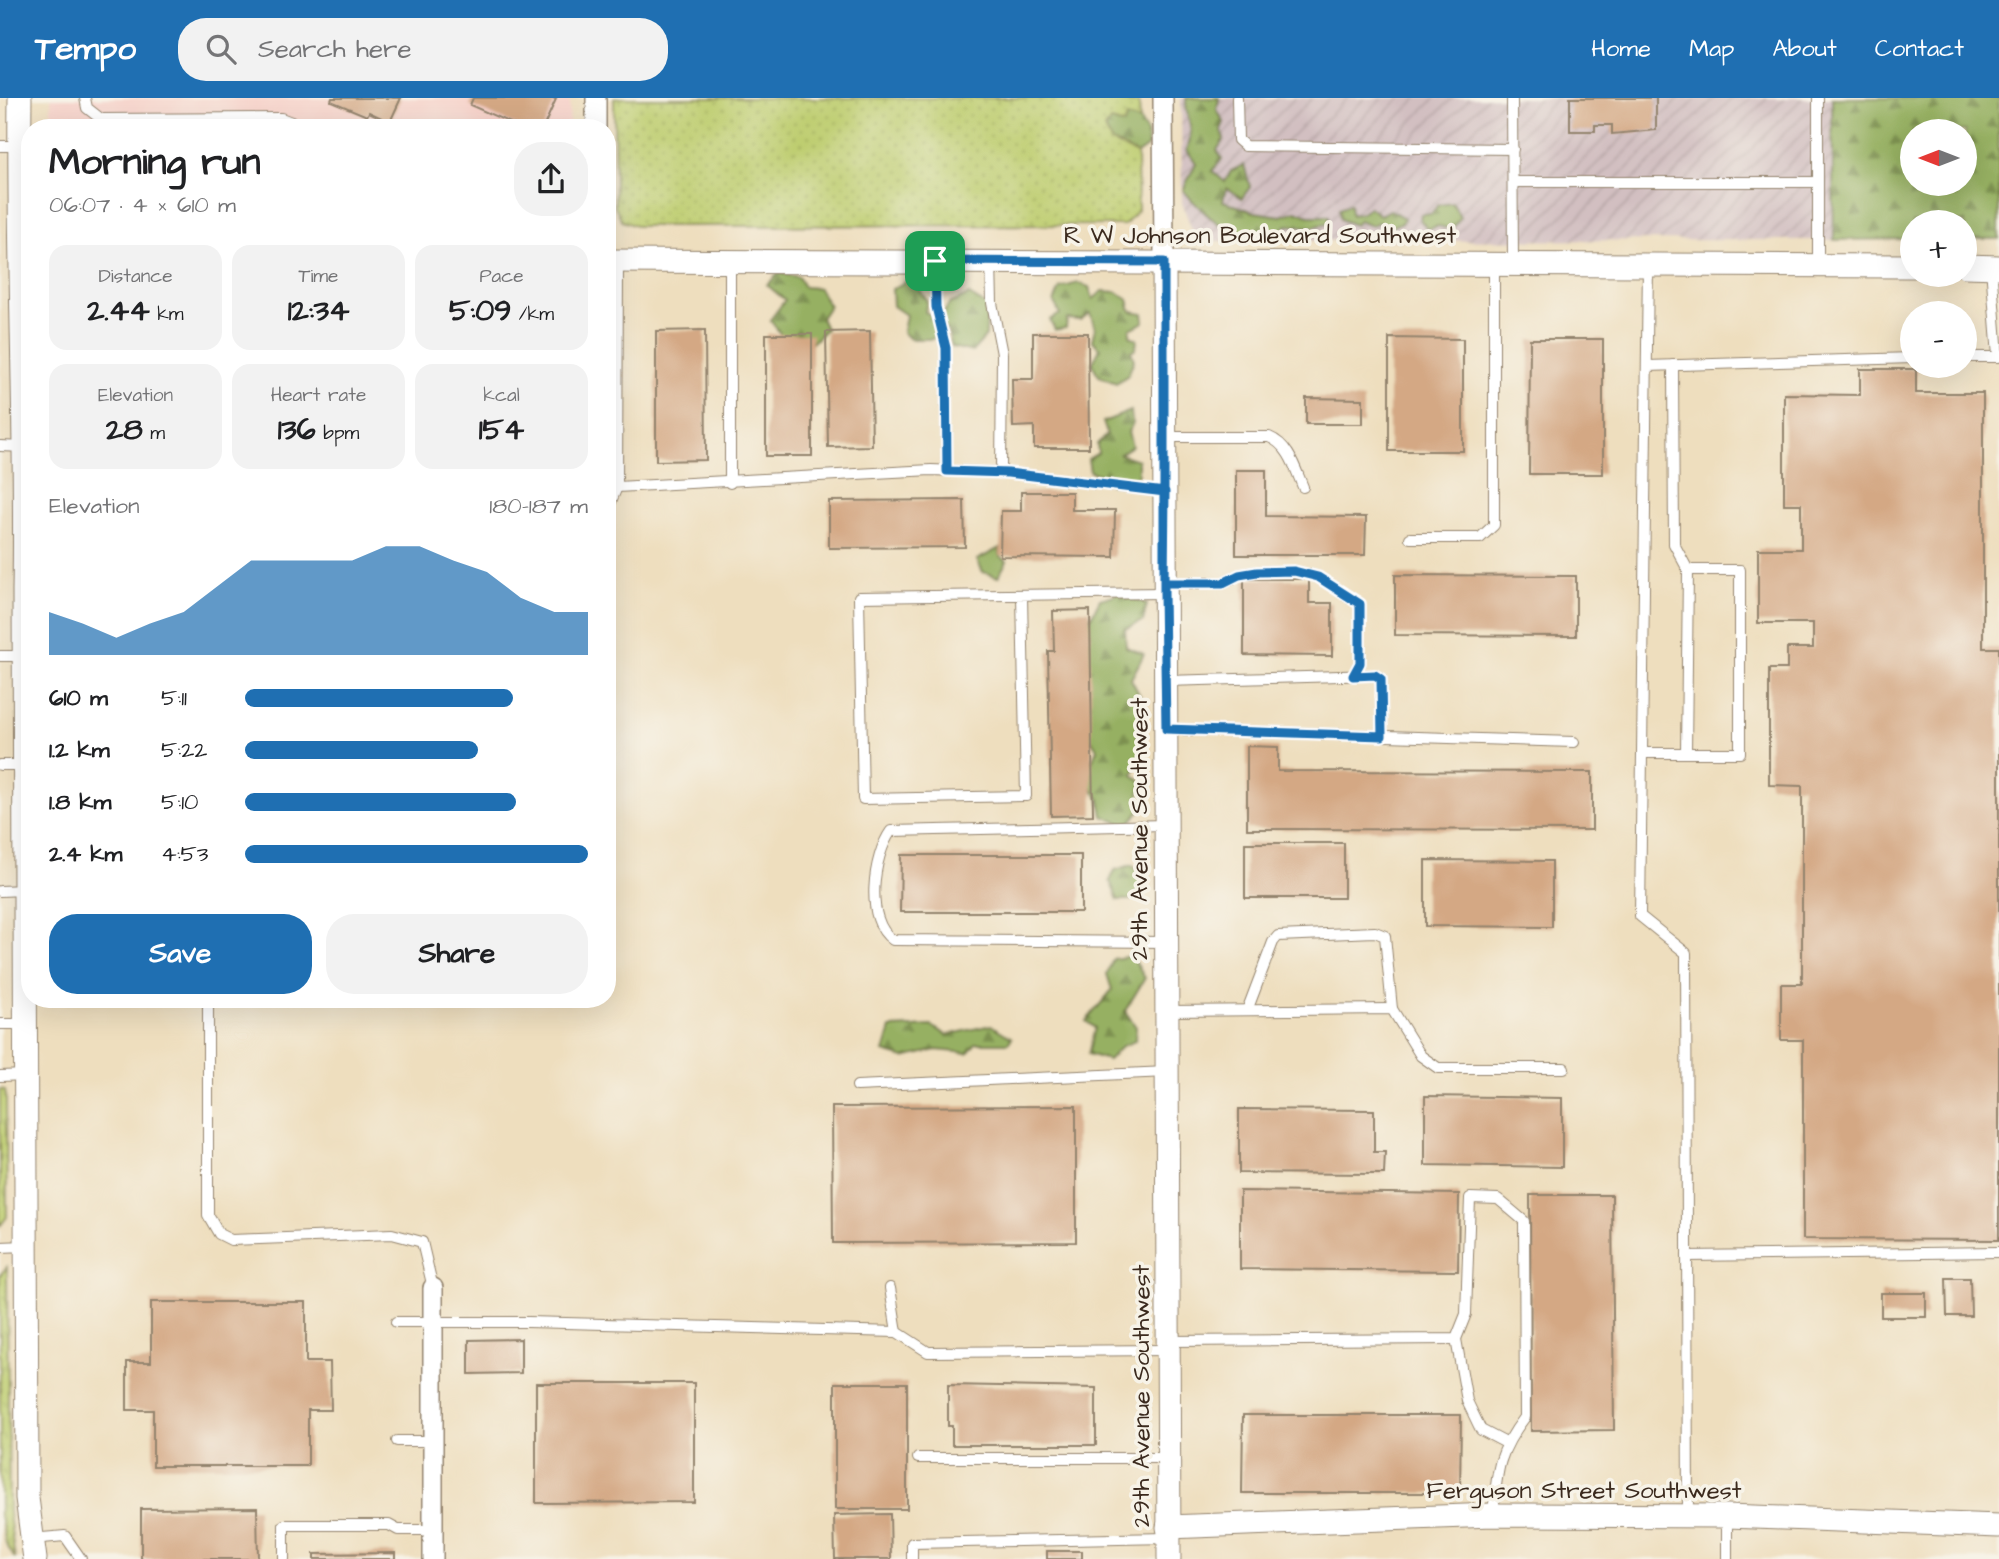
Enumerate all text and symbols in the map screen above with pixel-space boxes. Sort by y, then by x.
search box [178,18,668,81]
text: Tempo [35,26,136,72]
icon: search [202,30,240,68]
text: Search here [258,31,411,67]
text: Home [1591,32,1651,66]
text: Map [1689,32,1734,66]
text: About [1772,32,1837,66]
text: Contact [1875,32,1964,66]
north arrow [1900,119,1978,196]
map controls [1900,119,1977,378]
text: Morning run [49,137,261,189]
button: share [514,142,588,216]
text: 06:07 · 4 × 610 m [49,189,236,221]
button: + [1900,210,1977,287]
street label: R W Johnson Boulevard Southwest [1064,219,1456,253]
pin [905,231,965,291]
icon: arrive [916,242,954,280]
text: Distance [99,263,172,290]
text: Time [299,263,338,290]
text: Pace [479,263,524,290]
text: 2.44 [87,290,150,332]
text: 12:34 [288,290,349,332]
text: 5:09 [449,290,511,332]
text: km [150,301,184,328]
text: /km [511,301,554,328]
button: − [1900,301,1977,378]
text: Elevation [98,382,173,409]
text: Heart rate [271,382,366,409]
text: kcal [483,382,520,409]
text: 28 [106,409,143,451]
text: 136 [278,409,316,451]
text: 154 [479,409,524,451]
text: m [143,420,165,447]
text: bpm [316,420,359,447]
text: Elevation [49,490,140,522]
text: 180–187 m [489,490,588,522]
text: 610 m [49,682,108,714]
text: 5:11 [161,682,187,714]
street label: 29th Avenue Southwest [1123,697,1157,961]
text: 1.2 km [49,734,110,766]
text: 5:22 [161,734,207,766]
text: 1.8 km [49,786,111,818]
text: 5:10 [161,786,199,818]
text: 2.4 km [49,838,122,870]
text: 4:53 [161,838,208,870]
button: Save [49,914,312,994]
button: Share [326,914,588,994]
street label: 29th Avenue Southwest [1125,1264,1159,1528]
street label: Ferguson Street Southwest [1426,1474,1742,1509]

